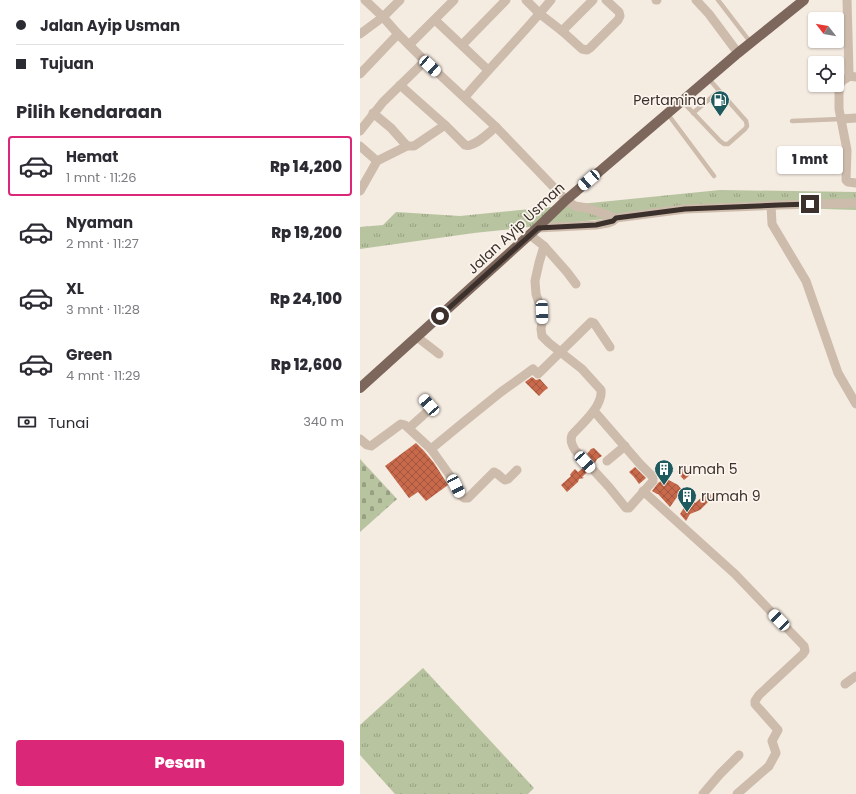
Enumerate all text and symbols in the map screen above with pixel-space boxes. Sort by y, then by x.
north arrow [808,12,844,48]
map controls [808,12,844,92]
text: Jalan Ayip Usman [40,15,180,36]
text: Tujuan [40,53,94,74]
car [417,54,443,78]
button: locate [808,56,844,92]
fuel station icon: Pertamina [709,89,731,117]
place label: Pertamina [633,90,706,110]
text: Pilih kendaraan [16,99,162,124]
text: Hemat [66,146,118,167]
callout: 1 mnt [777,146,843,174]
icon: car [18,148,54,184]
text: 1 mnt [792,150,828,169]
text: Rp 14,200 [270,156,342,177]
text: 1 mnt · 11:26 [66,168,137,187]
car [576,168,602,192]
street label: Jalan Ayip Usman [463,178,569,278]
route end [801,195,819,213]
text: Nyaman [66,212,133,233]
icon: car [18,214,54,250]
text: Rp 19,200 [271,222,342,243]
text: 2 mnt · 11:27 [66,234,139,253]
text: XL [66,278,84,299]
icon: car [18,280,54,316]
text: Rp 24,100 [270,288,342,309]
text: 3 mnt · 11:28 [66,300,140,319]
car [536,300,548,324]
route start [431,307,449,325]
text: Green [66,344,112,365]
icon: car [18,346,54,382]
text: Rp 12,600 [271,354,342,375]
text: 4 mnt · 11:29 [66,366,141,385]
car [417,392,441,418]
icon: cash [16,411,38,433]
text: Tunai [48,412,89,433]
text: 340 m [303,412,344,431]
car [573,449,597,475]
building icon: rumah 5 [653,458,675,486]
place label: rumah 5 [678,459,738,479]
car [445,473,467,499]
building icon: rumah 9 [676,485,698,513]
place label: rumah 9 [701,486,761,506]
car [766,607,792,633]
button: Pesan [16,740,344,786]

